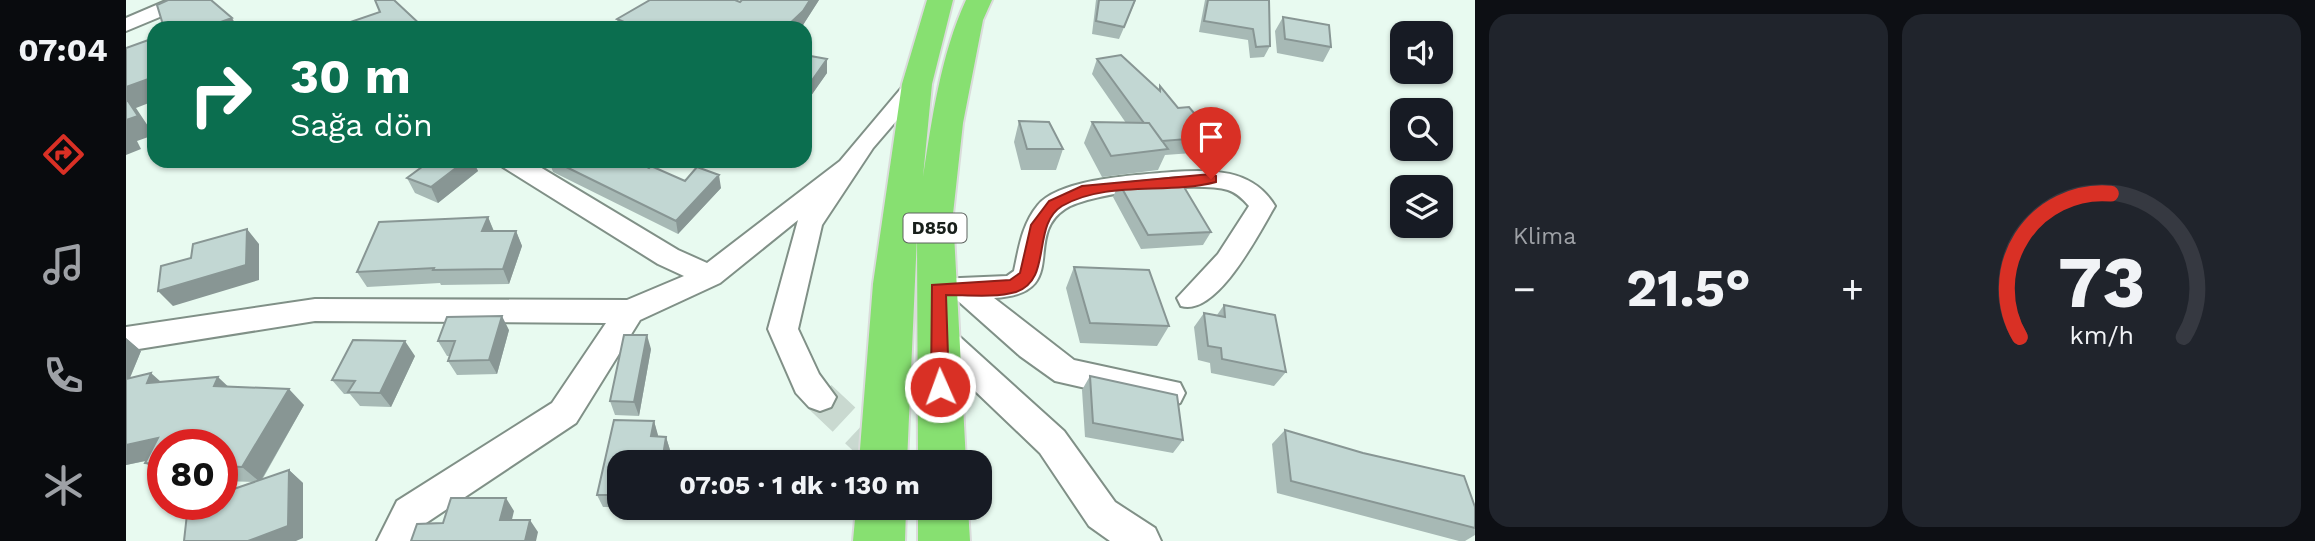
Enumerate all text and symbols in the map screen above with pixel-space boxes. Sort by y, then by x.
map controls [1390,21,1453,238]
button: sound [1390,21,1453,84]
text: 07:04 [18,31,108,69]
text: 30 m [290,47,411,105]
icon: right [175,49,266,140]
button: search [1390,98,1453,161]
text: Sağa dön [290,106,433,144]
pin [1181,107,1241,179]
icon: arrive [1192,118,1230,156]
icon: directions [39,130,88,179]
button: layers [1390,175,1453,238]
road number: D850 [904,213,966,242]
text: Klima [1513,223,1576,250]
text: 73 [2058,239,2145,325]
icon: music [39,240,88,289]
text: 21.5° [1626,258,1751,319]
text: − [1513,267,1536,311]
text: + [1841,267,1864,311]
text: km/h [2069,320,2134,349]
position arrow [903,350,977,424]
icon: phone [39,351,88,400]
speed limit sign: 80 [147,429,238,520]
icon: climate [39,461,88,510]
text: 07:05 · 1 dk · 130 m [679,470,920,500]

